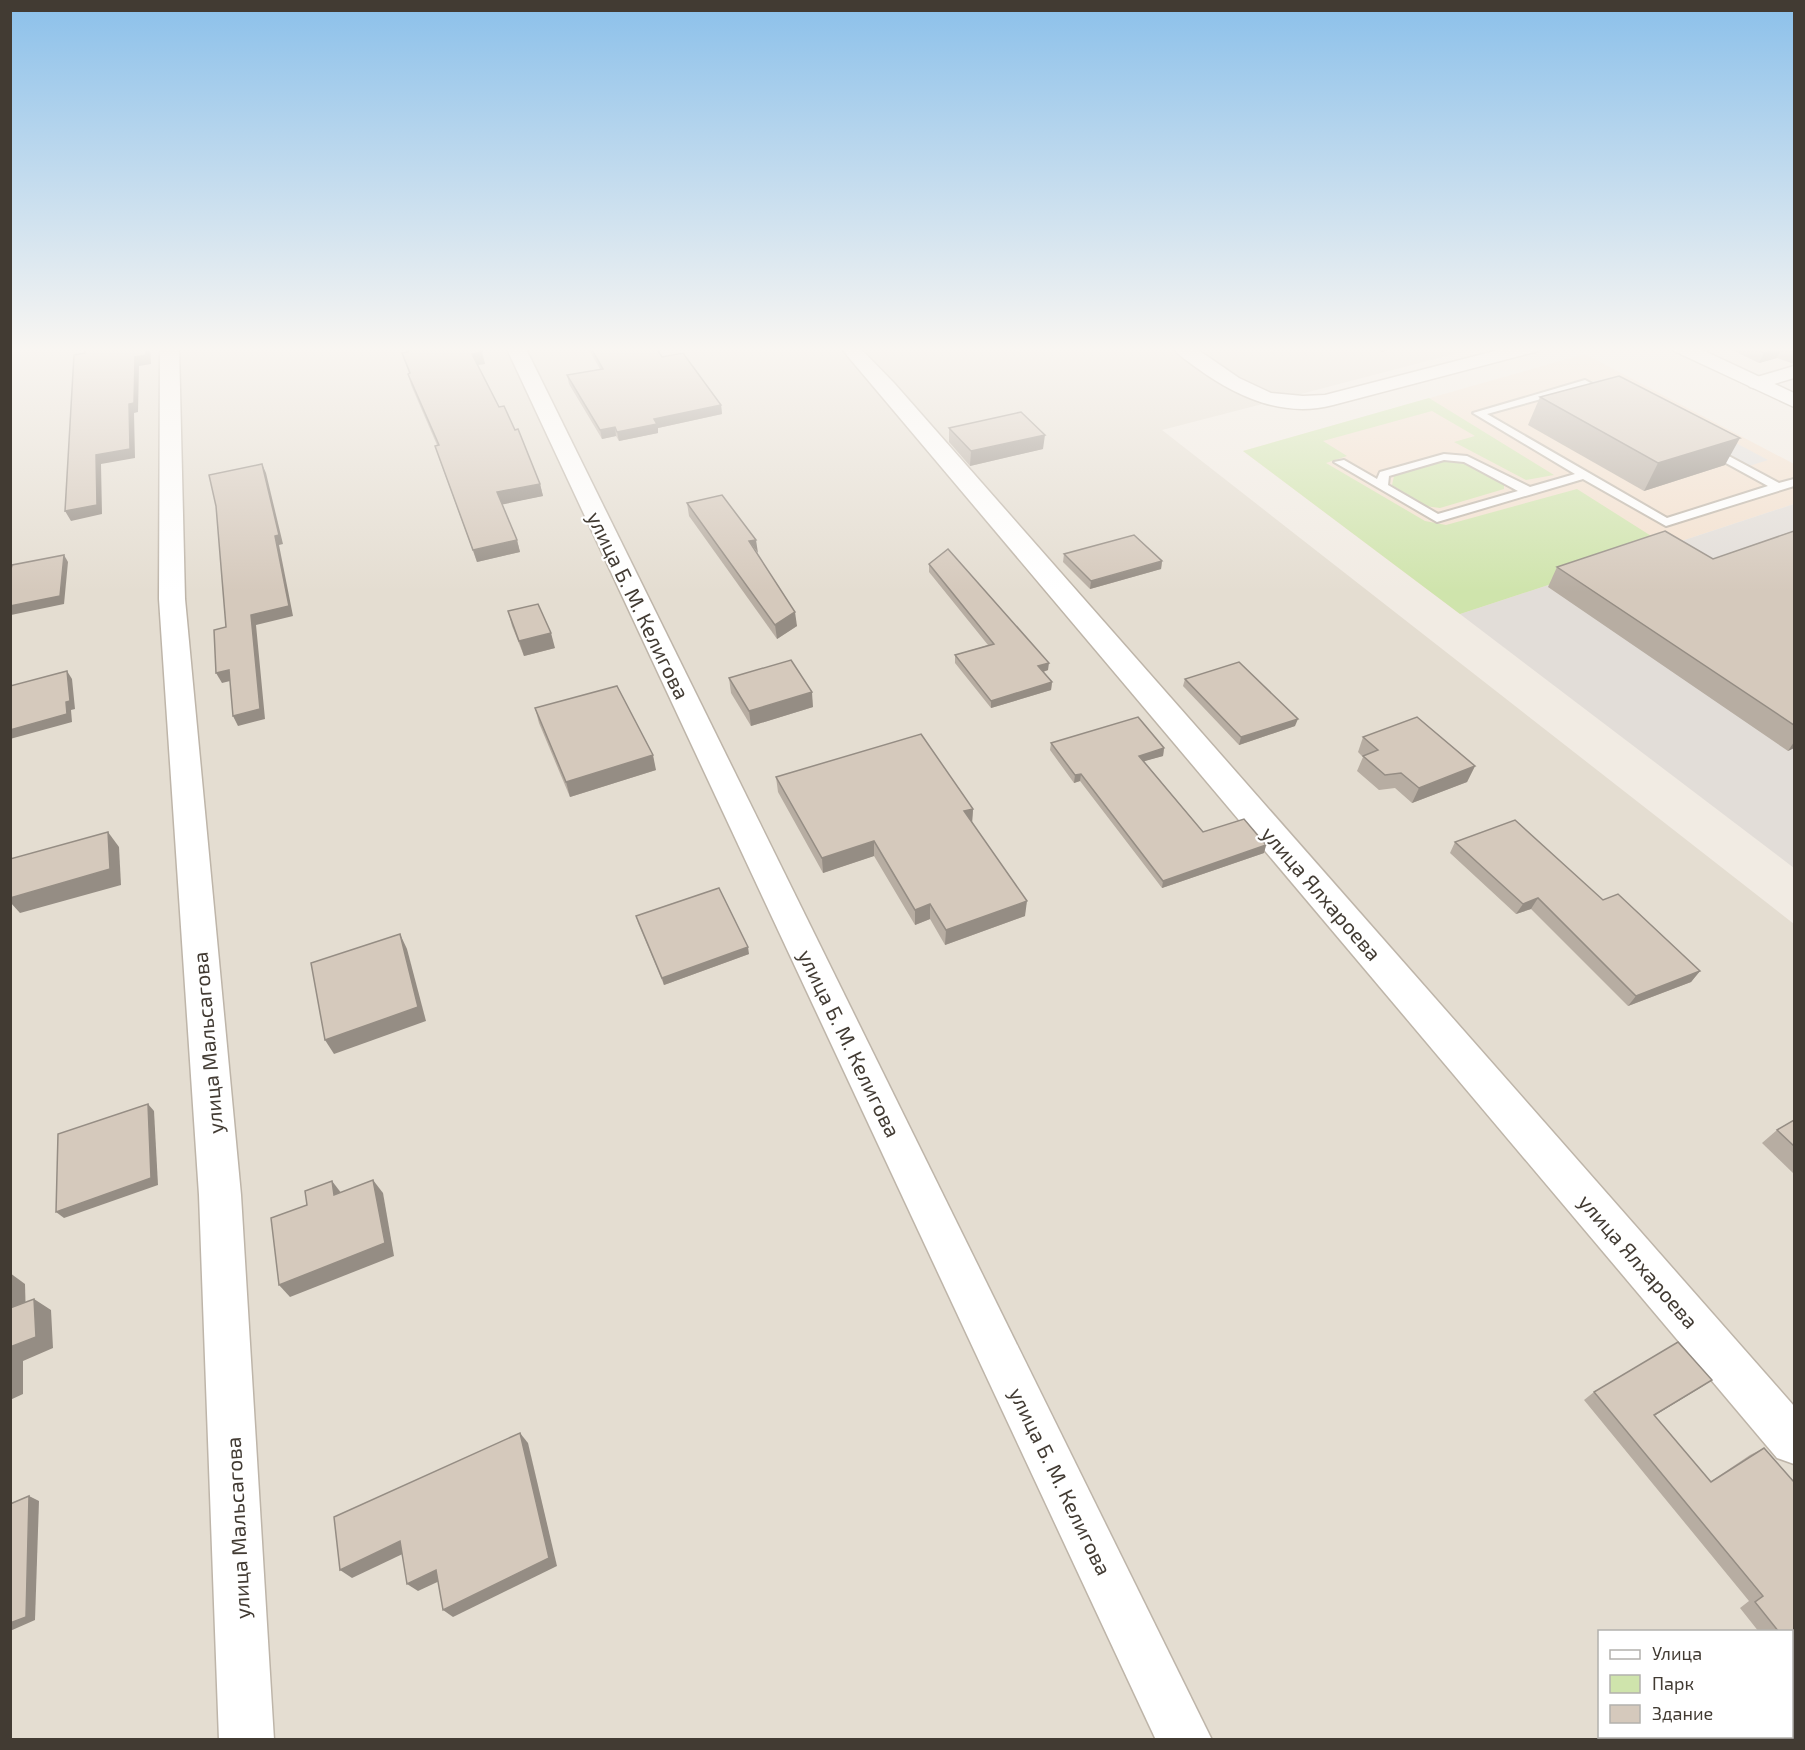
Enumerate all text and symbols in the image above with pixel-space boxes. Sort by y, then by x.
street label: улица Б. М. Келигова [582,507,695,703]
street label: улица Ялхароева [1256,821,1387,966]
street label: улица Б. М. Келигова [793,945,906,1141]
street label: улица Мальсагова [187,951,228,1135]
street label: улица Ялхароева [1573,1189,1704,1334]
street label: улица Б. М. Келигова [1004,1383,1117,1579]
street label: улица Мальсагова [220,1436,255,1620]
legend [1598,1630,1793,1738]
text: Улица [1652,1642,1702,1664]
text: Парк [1652,1672,1694,1694]
text: Здание [1652,1702,1713,1724]

